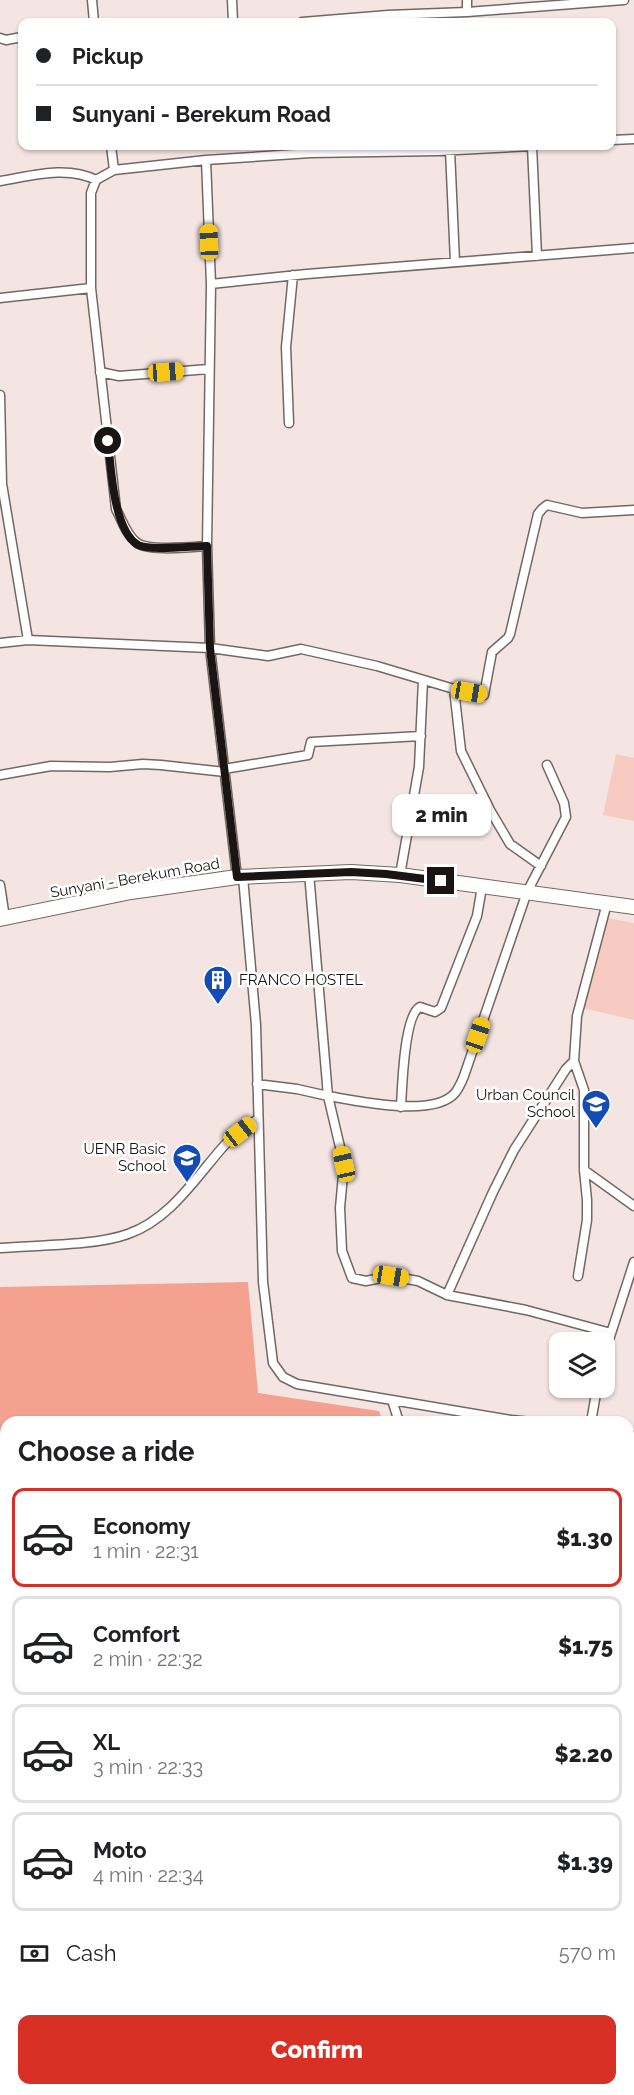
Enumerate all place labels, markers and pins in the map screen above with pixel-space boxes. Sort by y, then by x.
building icon: FRANCO HOSTEL [202,964,234,1006]
place label: FRANCO HOSTEL [239,971,363,989]
place label: Urban Council School [476,1086,576,1121]
school or university icon: Urban Council School [580,1088,612,1130]
place label: UENR Basic School [83,1140,167,1175]
school or university icon: UENR Basic School [171,1142,203,1184]

